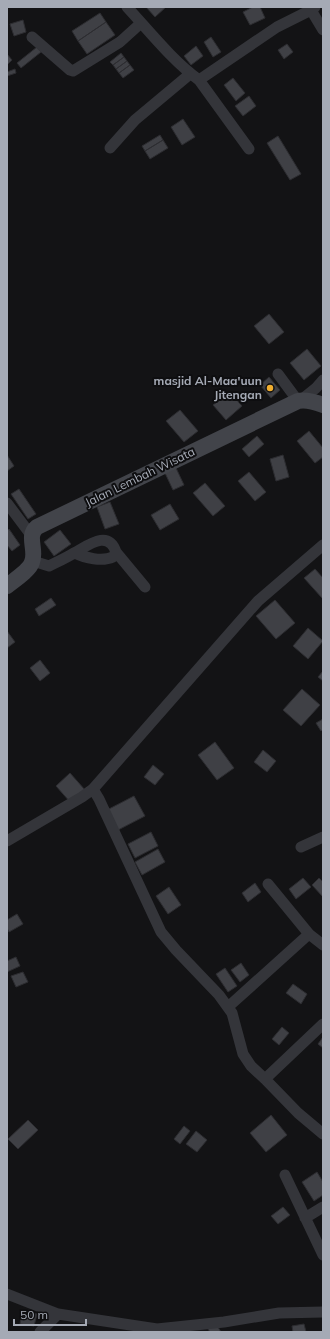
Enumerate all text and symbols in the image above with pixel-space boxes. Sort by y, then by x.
place label: masjid Al-Maa'uun Jitengan [154,373,262,402]
marker: masjid Al-Maa'uun Jitengan [265,383,275,393]
street label: Jalan Lembah Wisata [82,443,197,510]
scale bar [14,1301,86,1327]
text: 50 m [20,1307,48,1322]

